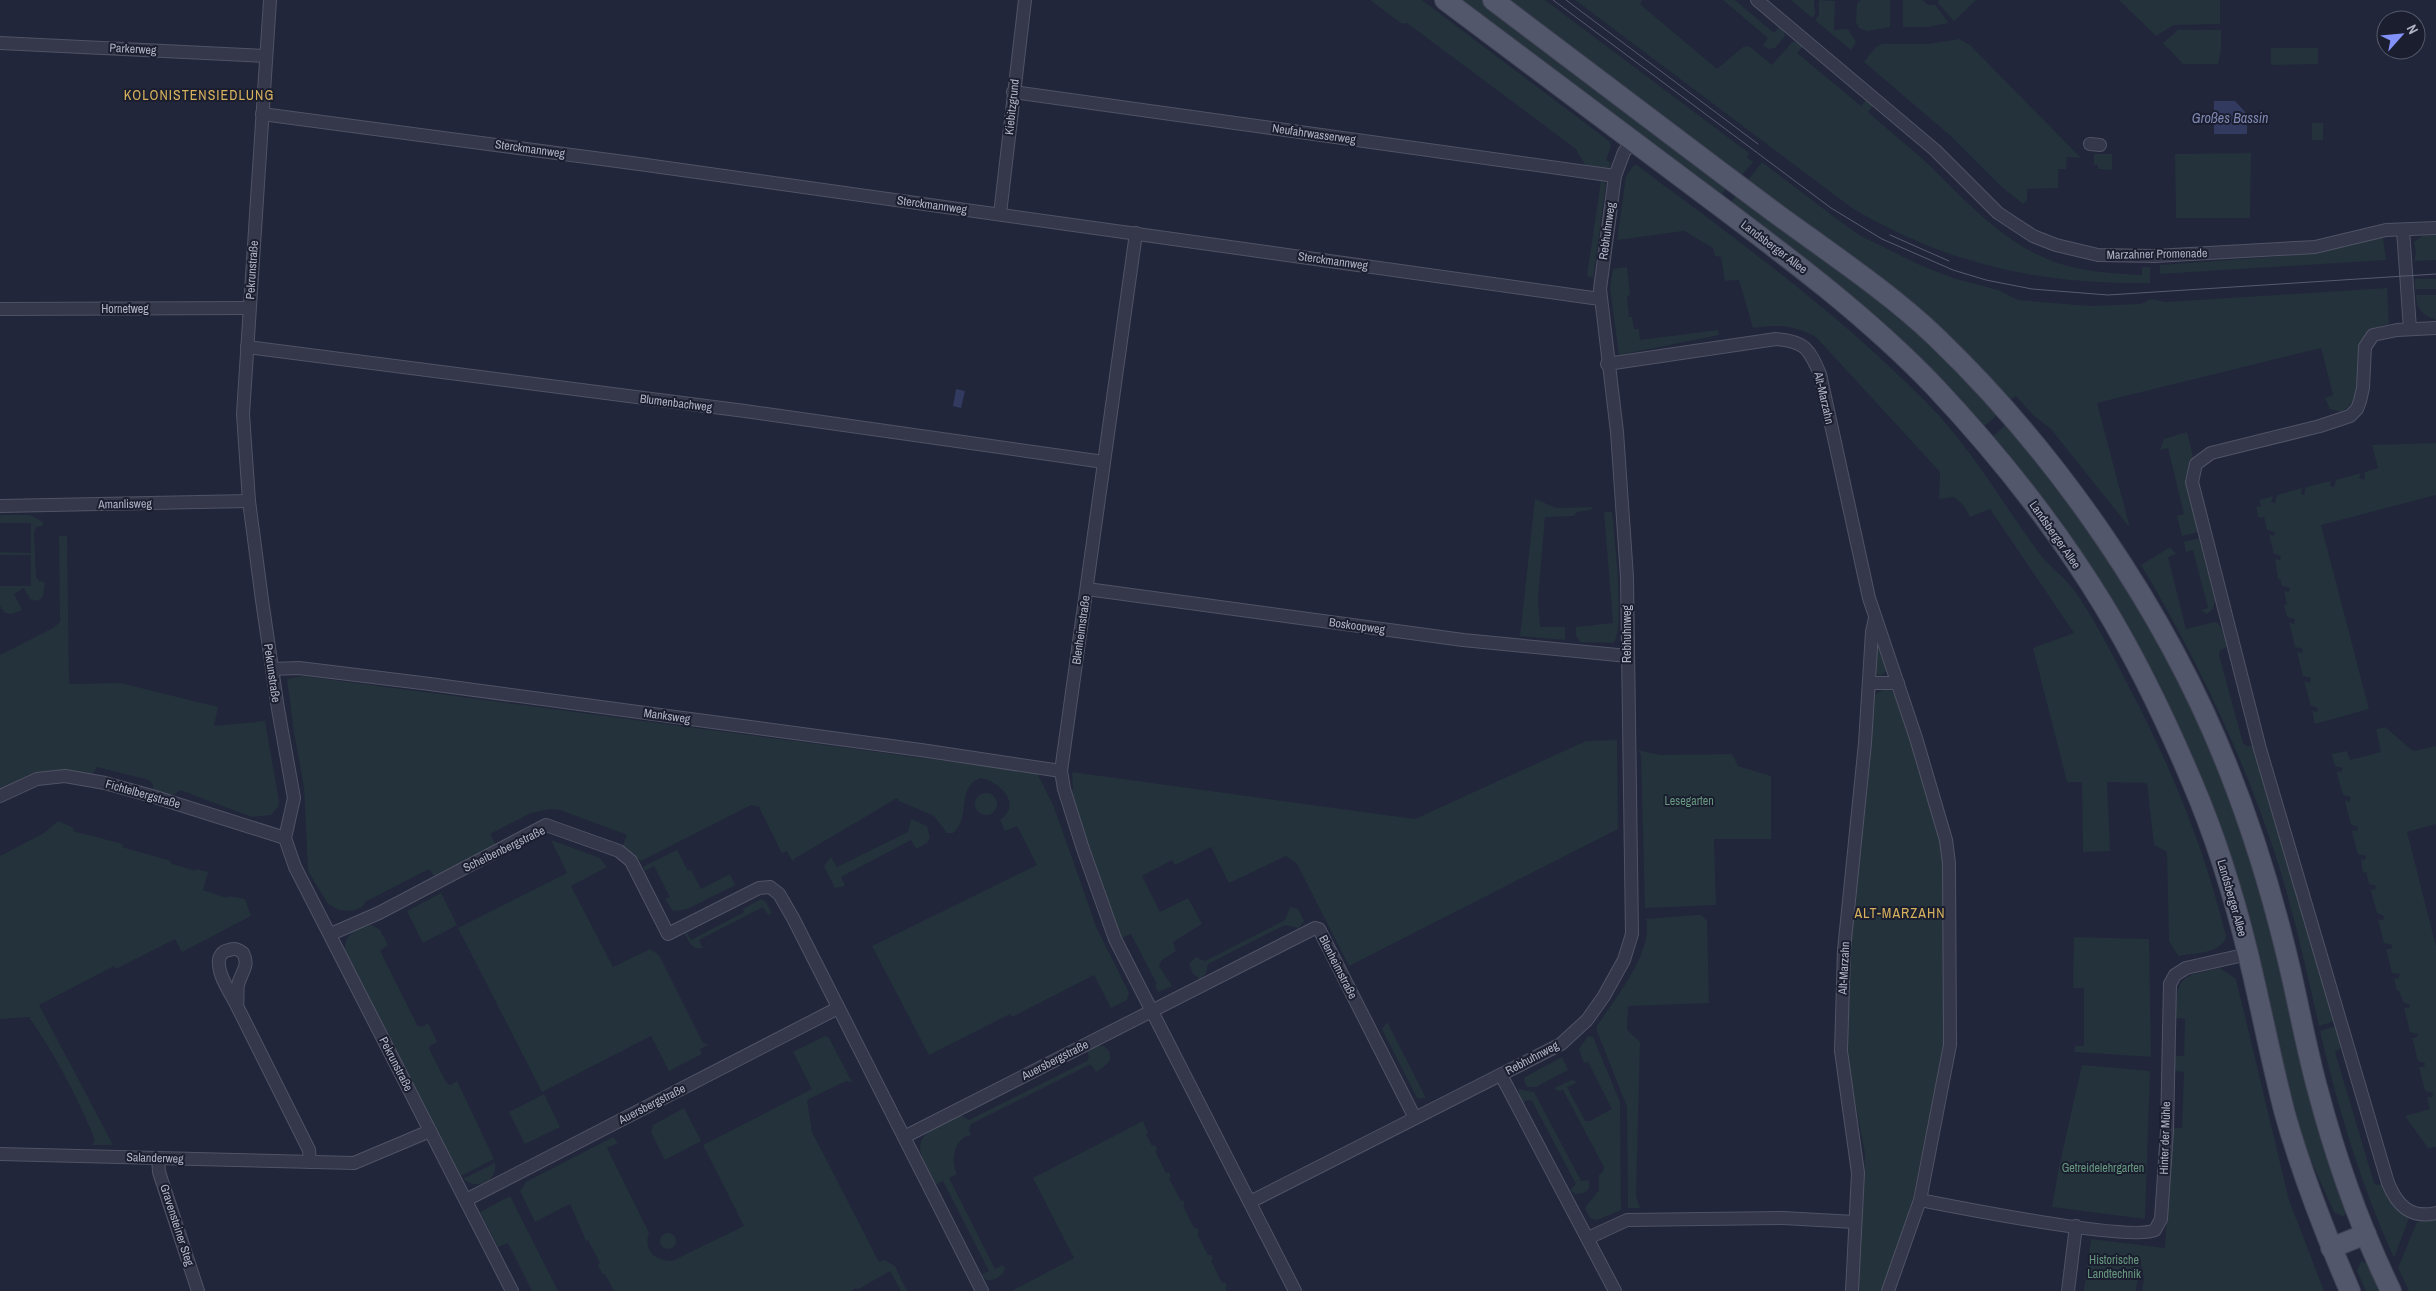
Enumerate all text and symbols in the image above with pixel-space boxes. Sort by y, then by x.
north arrow [2376,10,2426,60]
text: N [2403,21,2422,37]
street label: Parkerweg [109,40,157,58]
street label: Kiebitzgrund [1001,78,1023,136]
district label: KOLONISTENSIEDLUNG [124,86,274,104]
water label: Großes Bassin [2192,109,2268,127]
street label: Neufahrwasserweg [1271,120,1357,148]
street label: Sterckmannweg [494,136,567,162]
street label: Sterckmannweg [896,192,969,218]
street label: Rebhuhnweg [1595,201,1619,261]
street label: Landsberger Allee [1738,217,1810,277]
street label: Pekrunstraße [242,240,262,300]
street label: Marzahner Promenade [2107,245,2207,263]
street label: Sterckmannweg [1297,248,1370,274]
street label: Hornetweg [101,301,149,317]
street label: Alt-Marzahn [1810,369,1838,426]
street label: Blumenbachweg [639,391,714,415]
street label: Amanlisweg [97,496,152,512]
street label: Landsberger Allee [2026,498,2084,572]
street label: Blenheimstraße [1068,594,1094,666]
street label: Rebhuhnweg [1619,604,1635,663]
street label: Boskoopweg [1328,614,1387,638]
street label: Pekrunstraße [260,643,284,703]
street label: Manksweg [643,705,692,727]
street label: Fichtelbergstraße [104,776,182,812]
park label: Lesegarten [1664,793,1714,809]
street label: Scheibenbergstraße [460,822,548,876]
street label: Landsberger Allee [2213,858,2251,938]
district label: ALT-MARZAHN [1853,904,1946,922]
street label: Blenheimstraße [1315,932,1361,1002]
street label: Alt-Marzahn [1835,941,1853,996]
street label: Pekrunstraße [375,1034,417,1094]
street label: Auersbergstraße [1018,1036,1091,1084]
street label: Rebhuhnweg [1503,1037,1562,1079]
street label: Auersbergstraße [615,1080,688,1128]
street label: Hinter der Mühle [2156,1101,2174,1175]
street label: Salanderweg [126,1149,185,1167]
park label: Getreidelehrgarten [2062,1160,2144,1176]
street label: Gravensteiner Steg [156,1182,198,1269]
park label: Historische Landtechnik [2087,1252,2141,1282]

